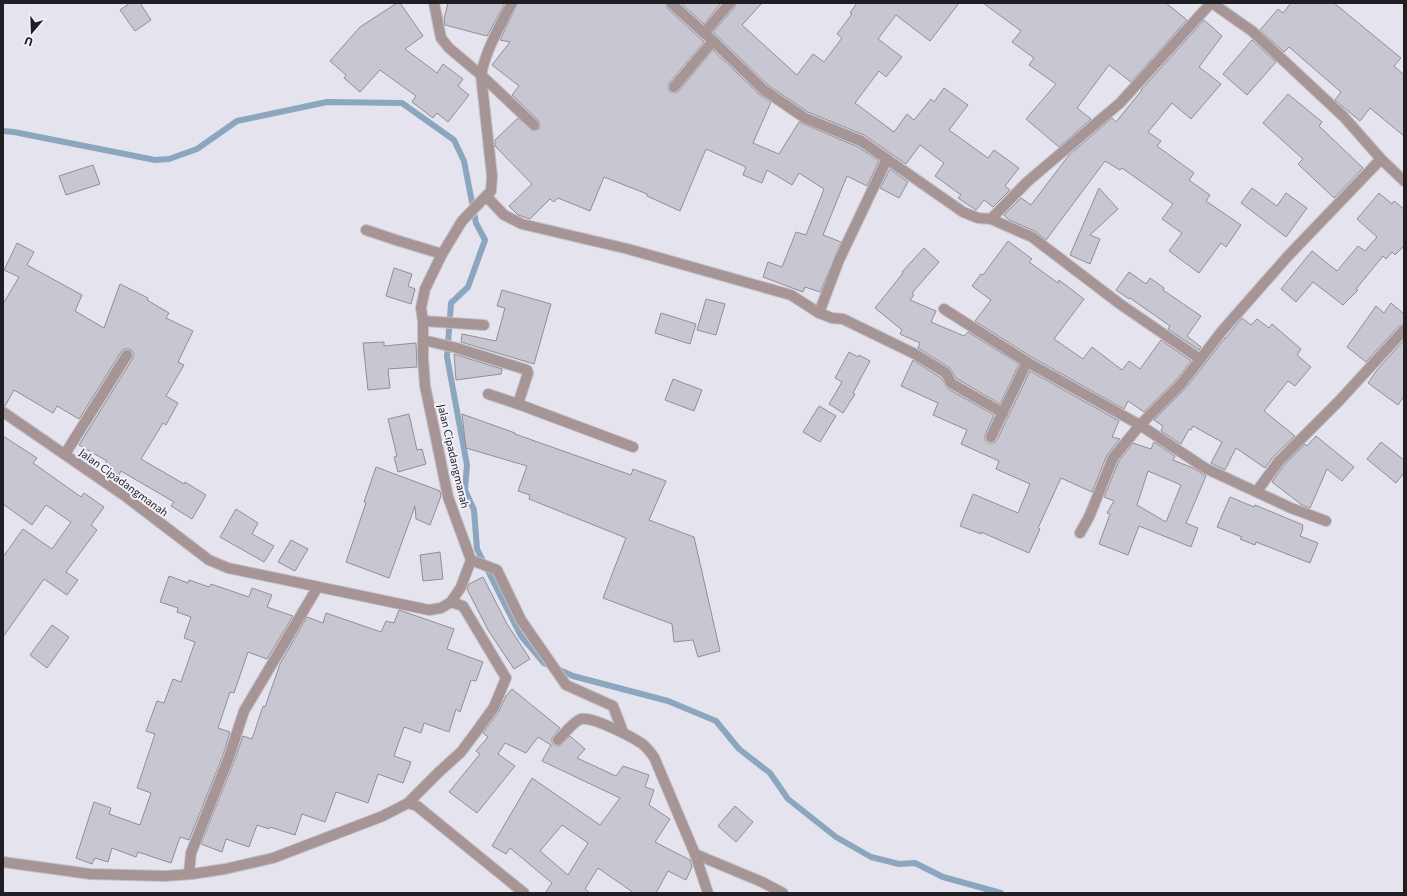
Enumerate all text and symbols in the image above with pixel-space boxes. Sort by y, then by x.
north arrow [12,12,52,52]
text: U [23,34,34,49]
street label: Jalan Cipadangmanah [435,403,472,510]
street label: Jalan Cipadangmanah [76,445,171,519]

